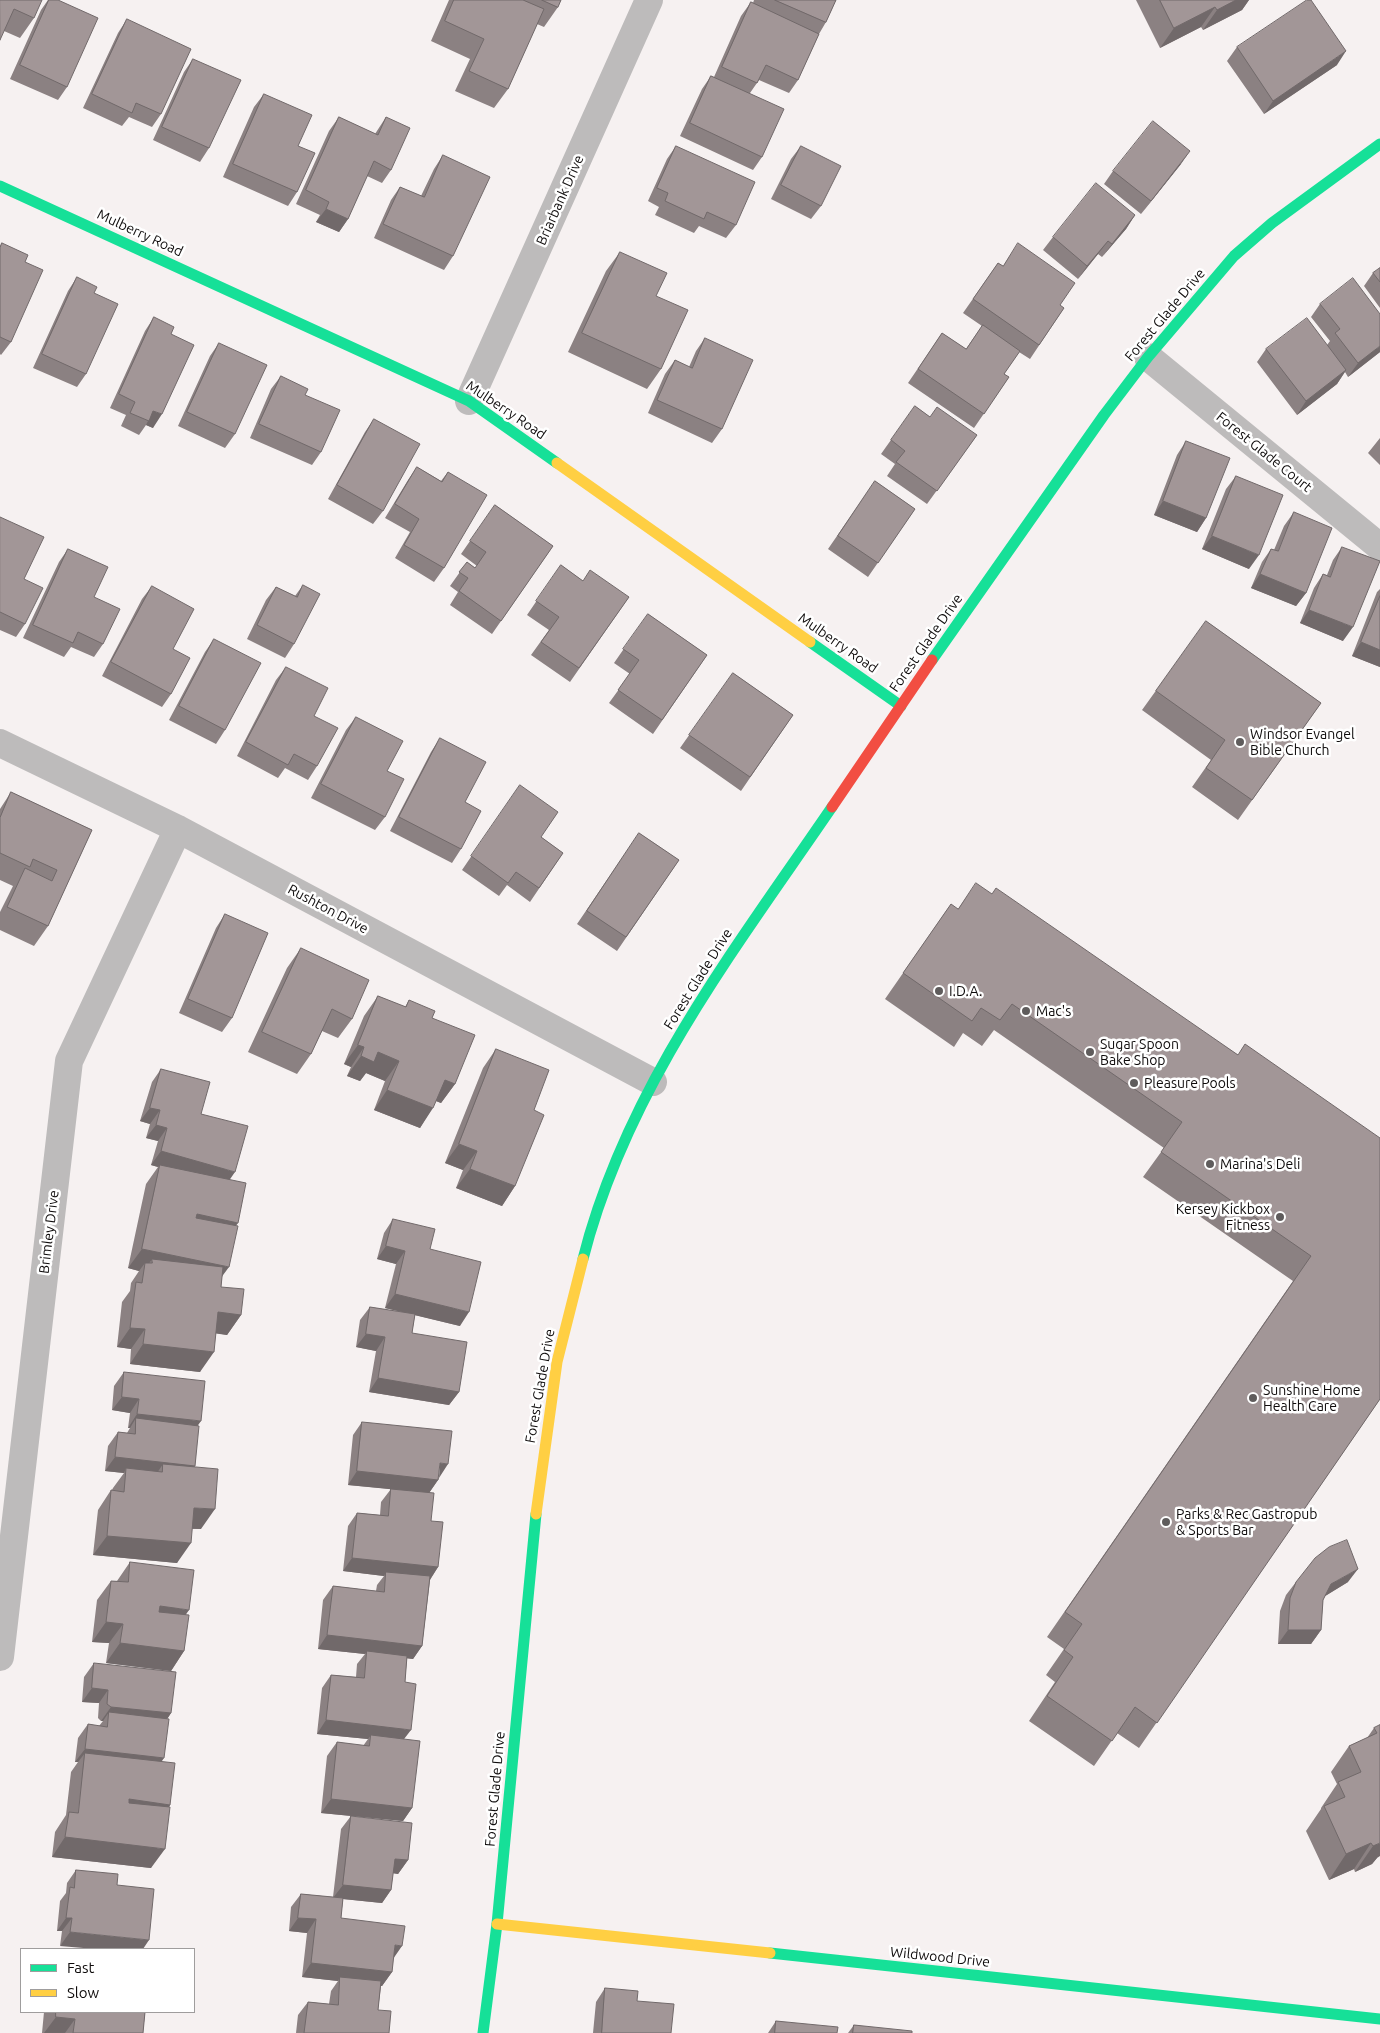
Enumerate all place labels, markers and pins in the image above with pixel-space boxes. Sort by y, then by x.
place label: Windsor Evangel Bible Church [1250,726,1355,759]
marker: Windsor Evangel Bible Church [1234,736,1246,748]
place label: I.D.A. [949,983,982,999]
marker: I.D.A. [933,985,945,997]
place label: Mac's [1036,1003,1071,1019]
marker: Mac's [1020,1005,1032,1017]
place label: Sugar Spoon Bake Shop [1100,1036,1179,1068]
marker: Sugar Spoon Bake Shop [1084,1046,1096,1058]
place label: Pleasure Pools [1144,1075,1236,1091]
marker: Pleasure Pools [1128,1077,1140,1089]
place label: Marina's Deli [1220,1156,1300,1172]
marker: Marina's Deli [1204,1158,1216,1170]
place label: Kersey Kickbox Fitness [1176,1201,1270,1234]
marker: Kersey Kickbox Fitness [1274,1211,1286,1223]
place label: Sunshine Home Health Care [1263,1382,1360,1414]
marker: Sunshine Home Health Care [1247,1392,1259,1404]
place label: Parks & Rec Gastropub & Sports Bar [1176,1506,1318,1538]
marker: Parks & Rec Gastropub & Sports Bar [1160,1516,1172,1528]

